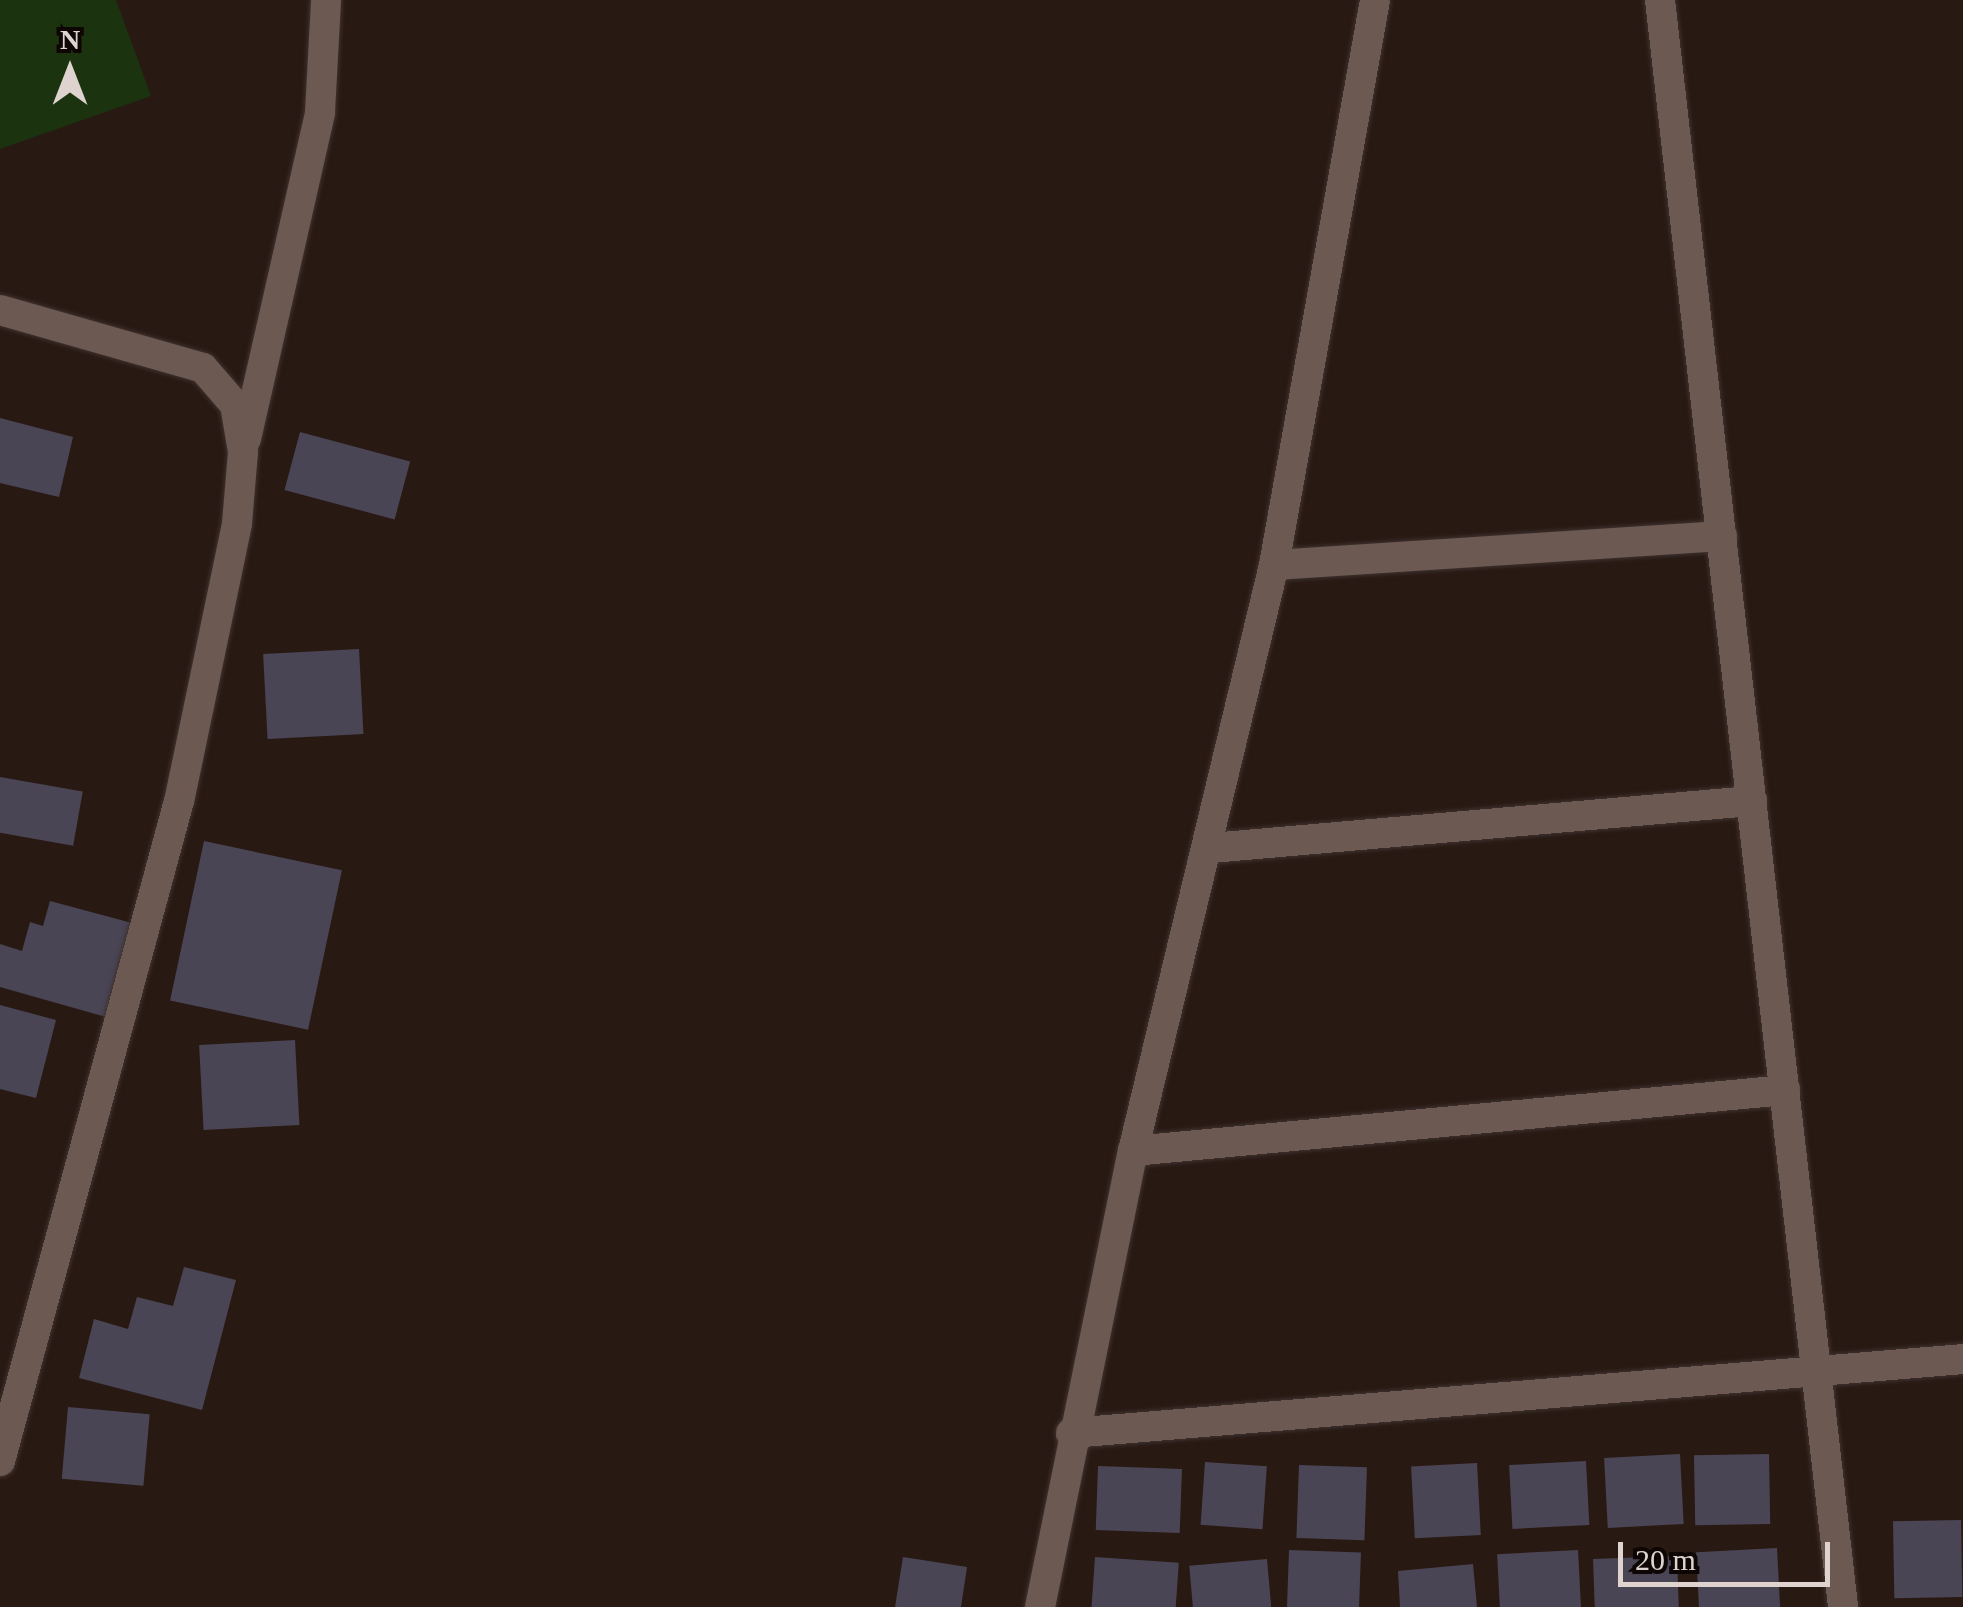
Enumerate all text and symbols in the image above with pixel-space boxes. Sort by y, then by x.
north arrow [20,20,120,120]
text: N [60,24,80,55]
scale bar [1623,1522,1836,1584]
text: 20 m [1635,1543,1696,1576]

